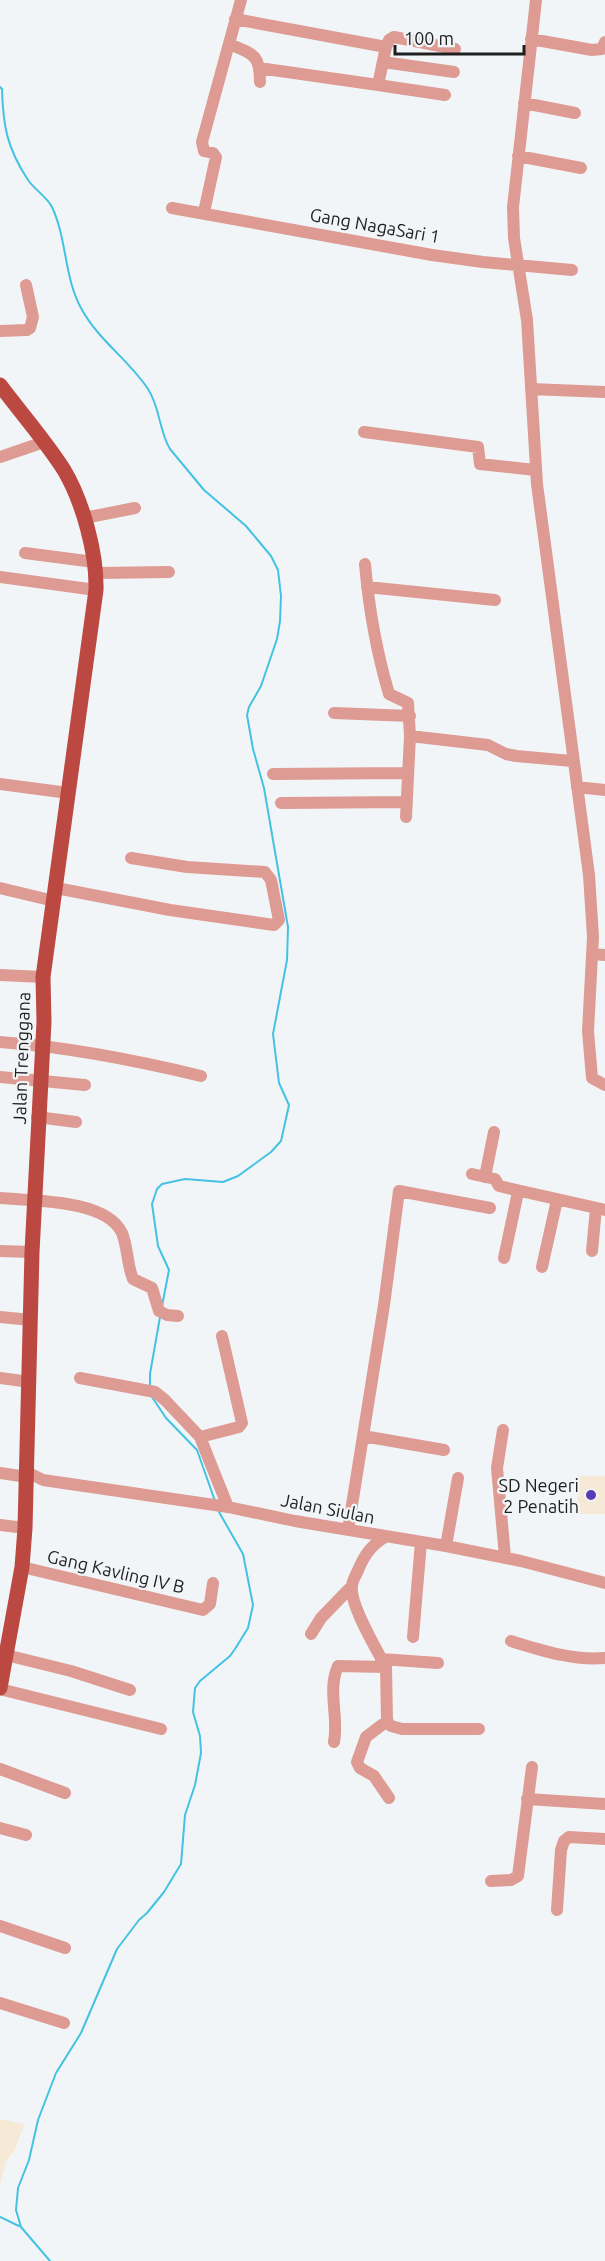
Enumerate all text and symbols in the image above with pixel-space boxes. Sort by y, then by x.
scale bar [395,18,524,56]
text: 100 m [404,28,454,48]
street label: Gang NagaSari 1 [308,204,442,246]
street label: Jalan Trenggana [9,991,33,1125]
place label: SD Negeri 2 Penatih [498,1475,579,1516]
marker: SD Negeri 2 Penatih [584,1488,598,1502]
street label: Jalan Siulan [280,1489,376,1527]
street label: Gang Kavling IV B [45,1545,187,1597]

